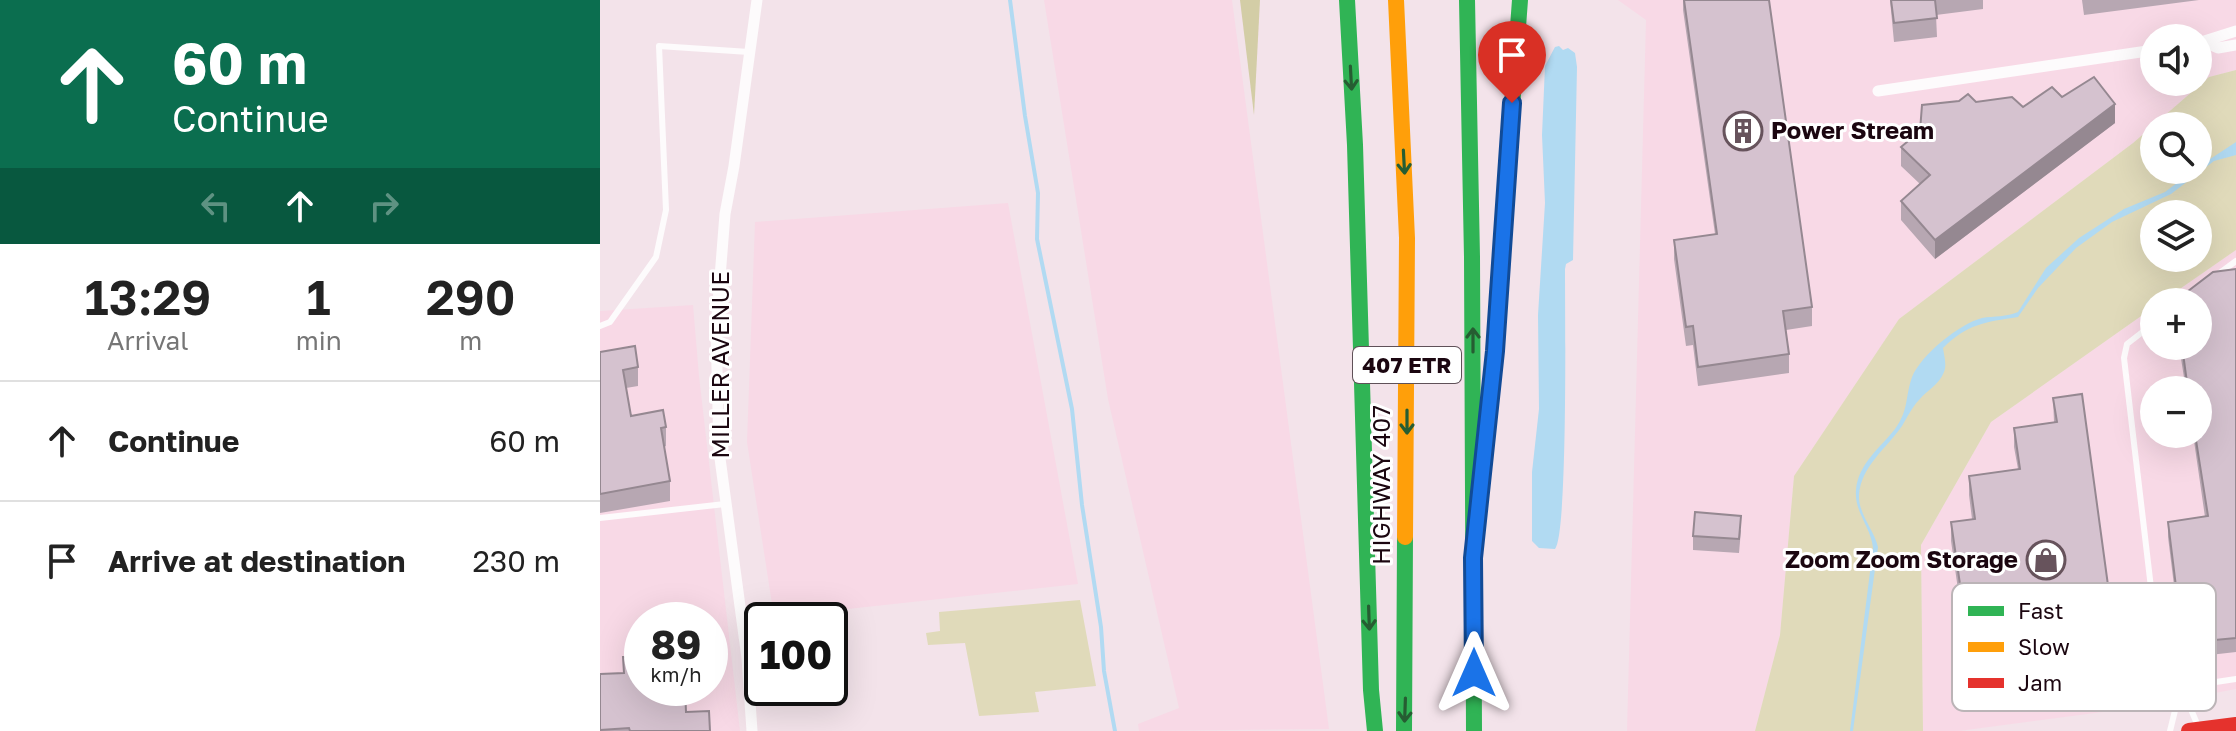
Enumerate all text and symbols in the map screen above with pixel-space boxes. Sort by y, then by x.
pin [1478,21,1546,103]
map controls [2140,24,2212,448]
button: sound [2140,24,2212,96]
text: 60 m [172,29,307,96]
icon: ahead [40,32,144,136]
icon: arrive [1490,33,1534,77]
one-way arrow [1344,64,1359,91]
text: Continue [172,97,329,140]
building icon: Power Stream [1722,110,1764,152]
button: search [2140,112,2212,184]
place label: Power Stream [1771,115,1934,144]
one-way arrow [1397,148,1412,175]
icon: left [194,184,238,228]
icon: ahead [278,184,322,228]
icon: right [362,184,406,228]
button: layers [2140,200,2212,272]
text: 13:29 [84,268,211,326]
text: 1 [307,268,331,326]
text: 290 [426,268,516,326]
street label: MILLER AVENUE [705,271,734,459]
button: + [2140,288,2212,360]
text: Arrival [107,325,189,356]
text: min [296,325,342,356]
text: m [459,325,482,356]
one-way arrow [1465,327,1480,354]
road number: 407 ETR [1353,347,1461,383]
button: − [2140,376,2212,448]
street label: HIGHWAY 407 [1366,405,1395,565]
one-way arrow [1399,408,1414,435]
icon: ahead [40,419,84,463]
text: Continue [108,423,239,459]
text: 60 m [489,423,560,459]
icon: arrive [40,539,84,583]
shop icon: Zoom Zoom Storage [2025,539,2067,581]
text: Arrive at destination [108,543,405,579]
text: 230 m [472,543,560,579]
place label: Zoom Zoom Storage [1785,544,2018,573]
legend [1952,583,2216,711]
text: Fast [2018,597,2064,624]
speed limit sign: 100 [744,602,848,706]
one-way arrow [1361,604,1377,631]
text: 89 [651,620,702,668]
position arrow [1432,631,1516,715]
text: Slow [2018,633,2070,660]
text: km/h [651,662,701,686]
text: Jam [2018,669,2062,696]
one-way arrow [1397,696,1412,723]

